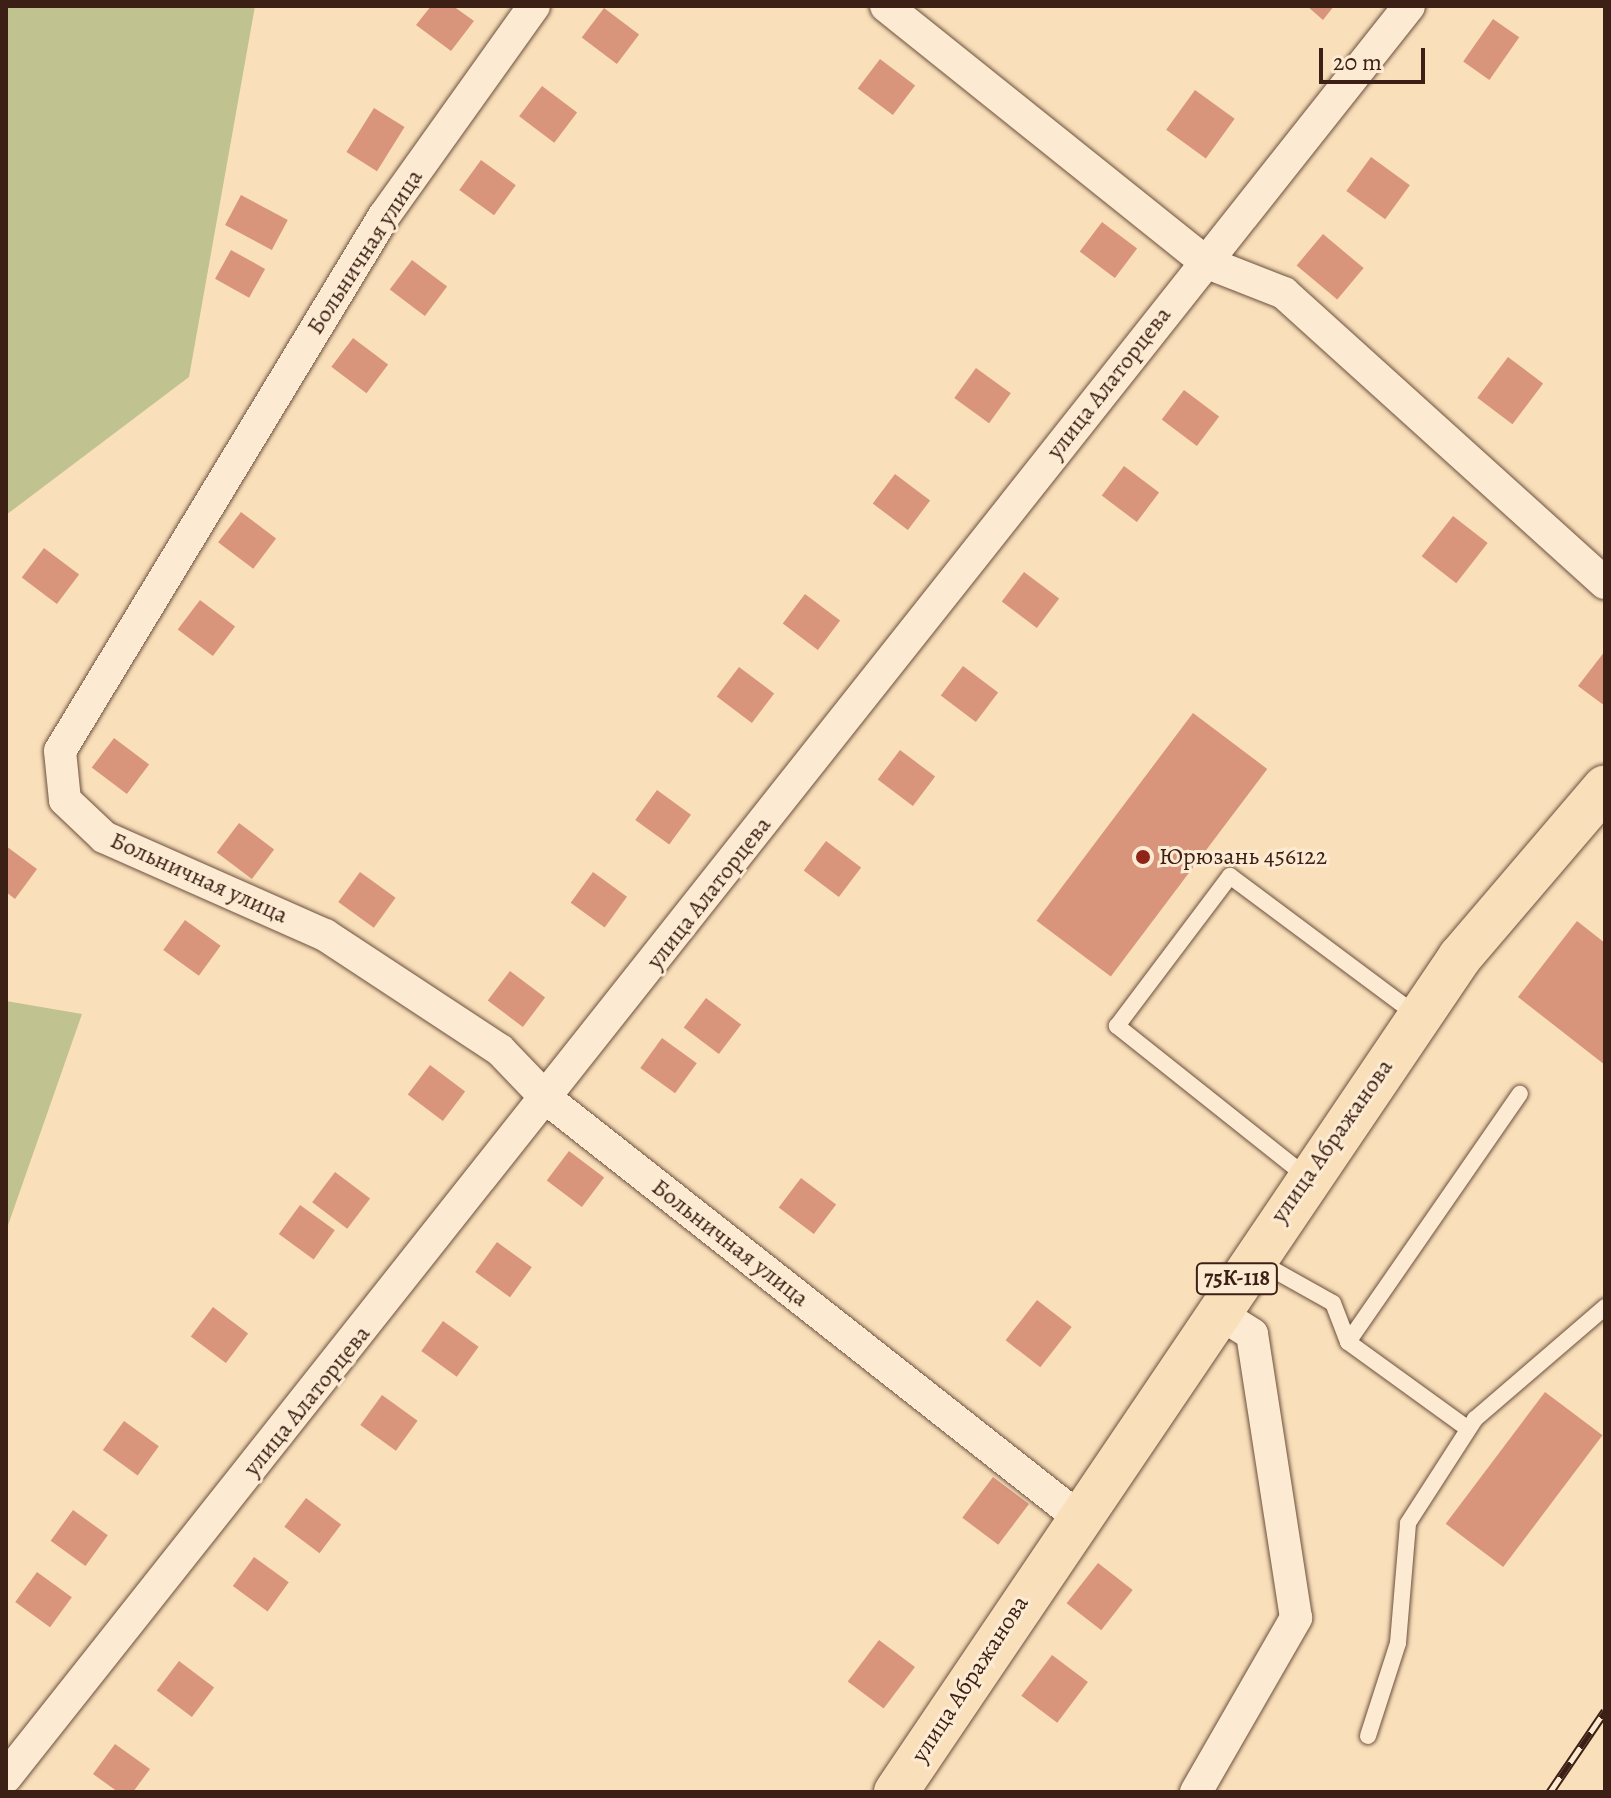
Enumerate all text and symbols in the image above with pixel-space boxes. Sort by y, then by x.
scale bar [1323,32,1429,82]
text: 20 m [1333,46,1382,78]
street label: Больничная улица [301,164,429,340]
street label: улица Алаторцева [1041,301,1177,465]
street label: улица Алаторцева [641,811,777,975]
street label: Больничная улица [106,826,292,930]
place label: Юрюзань 456122 [1159,843,1327,871]
marker: Юрюзань 456122 [1134,848,1152,866]
street label: улица Абражанова [1265,1054,1399,1228]
street label: Больничная улица [646,1173,814,1313]
road number: 75К-118 [1195,1261,1279,1297]
street label: улица Алаторцева [238,1320,376,1482]
street label: улица Абражанова [905,1590,1035,1768]

